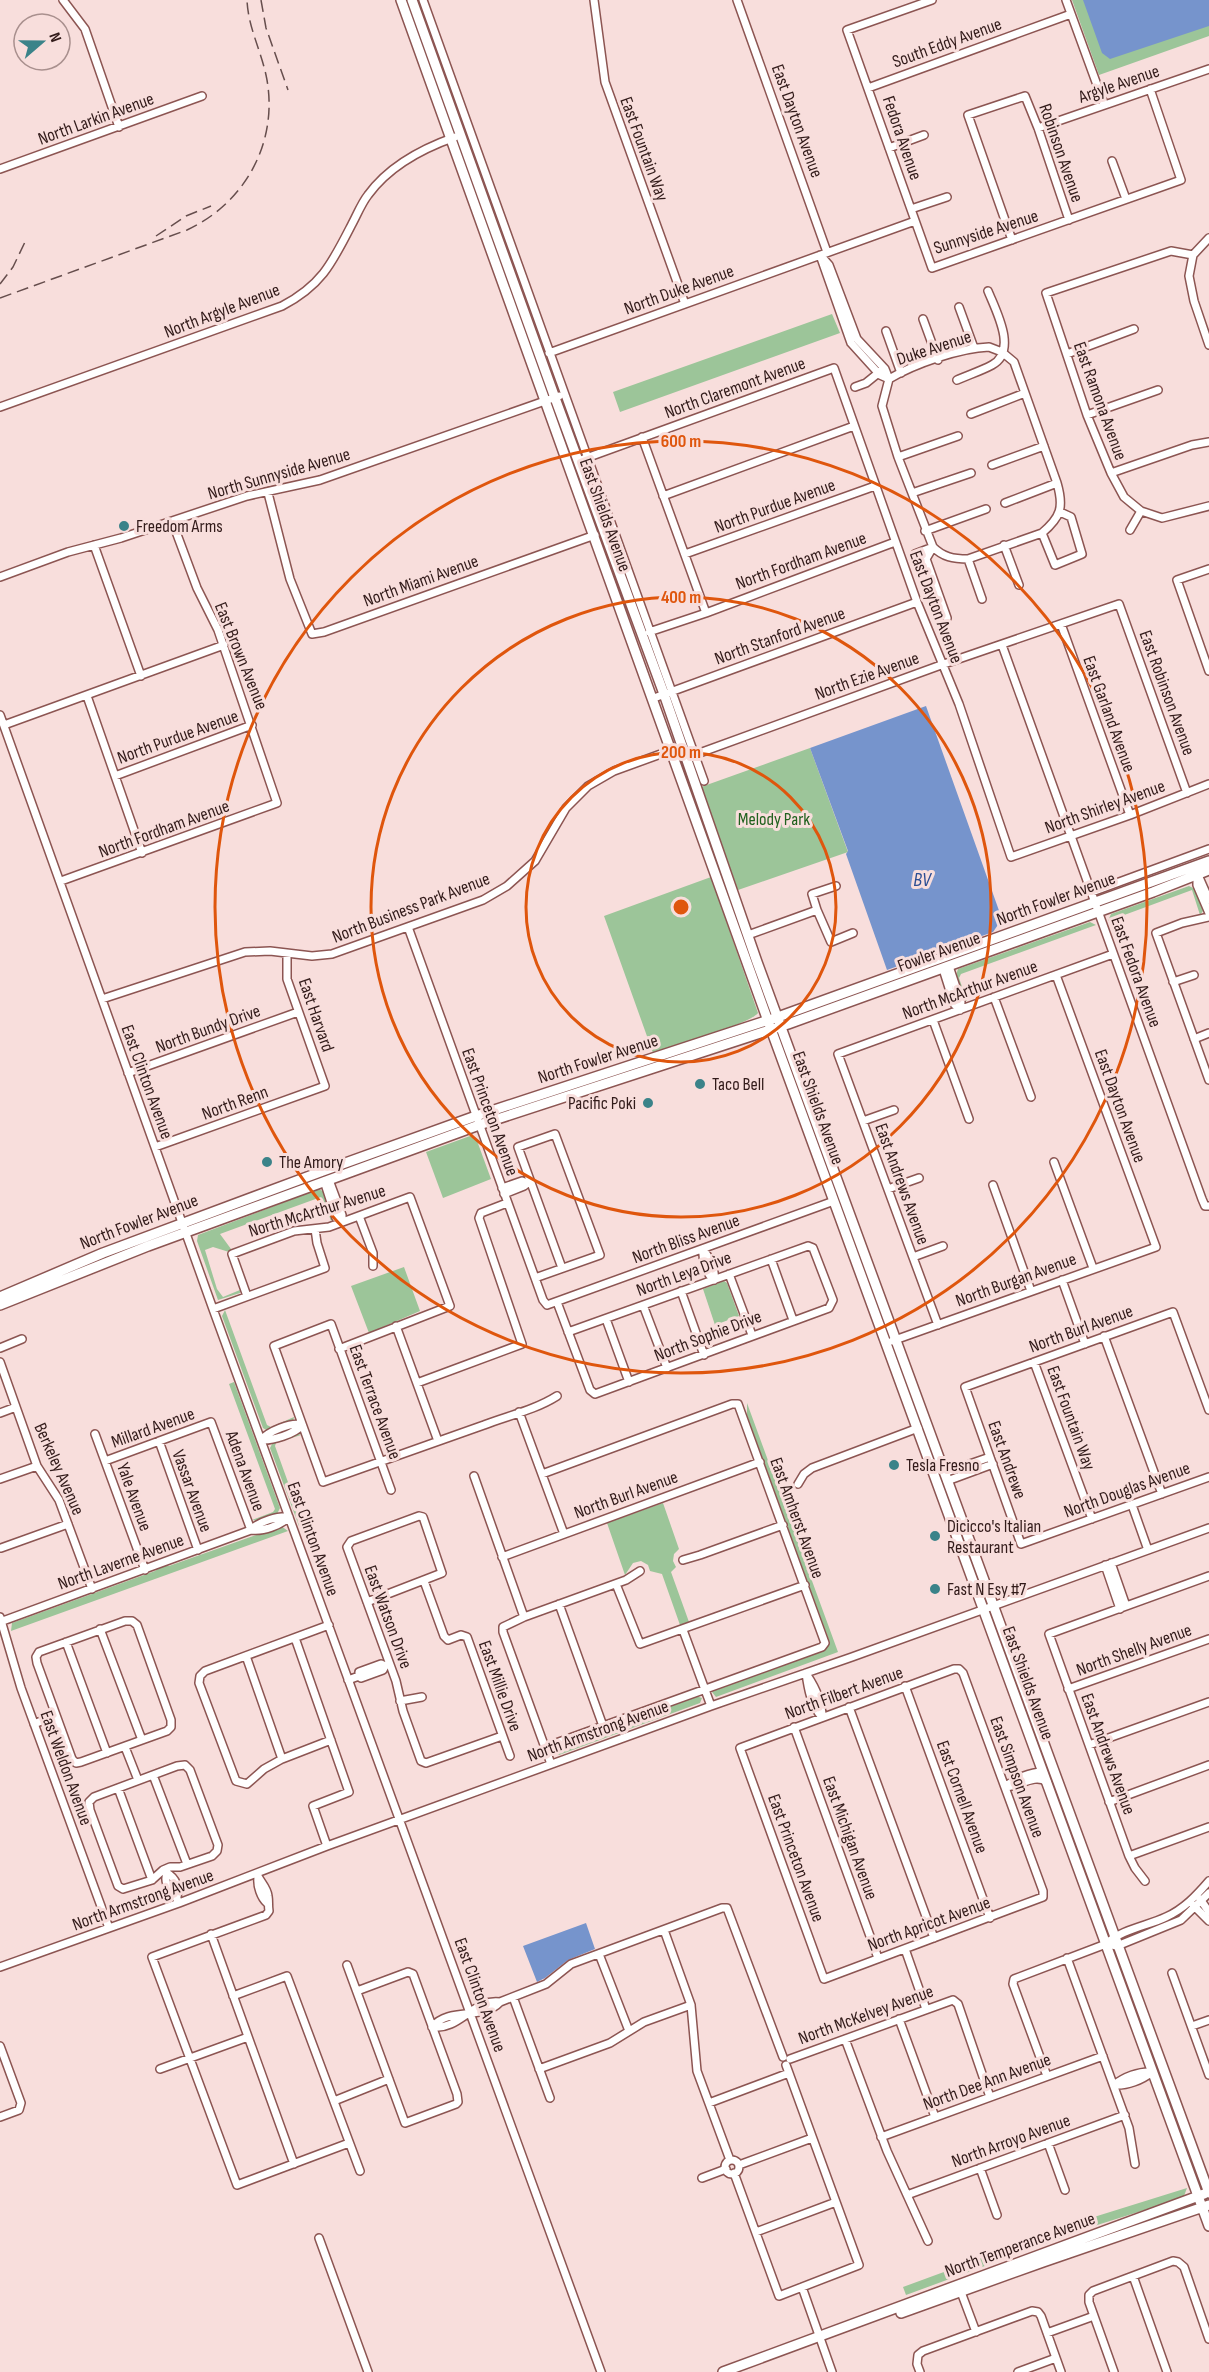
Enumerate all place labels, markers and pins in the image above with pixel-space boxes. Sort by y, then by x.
place label: Freedom Arms [136,516,223,537]
marker: Freedom Arms [117,519,131,533]
centre of rings [671,897,691,917]
place label: Taco Bell [712,1074,764,1095]
marker: Taco Bell [693,1077,707,1091]
place label: Pacific Poki [568,1093,636,1114]
marker: Pacific Poki [641,1096,655,1110]
place label: The Amory [279,1152,343,1173]
marker: The Amory [260,1155,274,1169]
place label: Tesla Fresno [906,1455,980,1476]
marker: Tesla Fresno [887,1458,901,1472]
place label: Dicicco's Italian Restaurant [947,1516,1041,1558]
marker: Dicicco's Italian Restaurant [928,1529,942,1543]
place label: Fast N Esy #7 [947,1579,1027,1600]
marker: Fast N Esy #7 [928,1582,942,1596]

